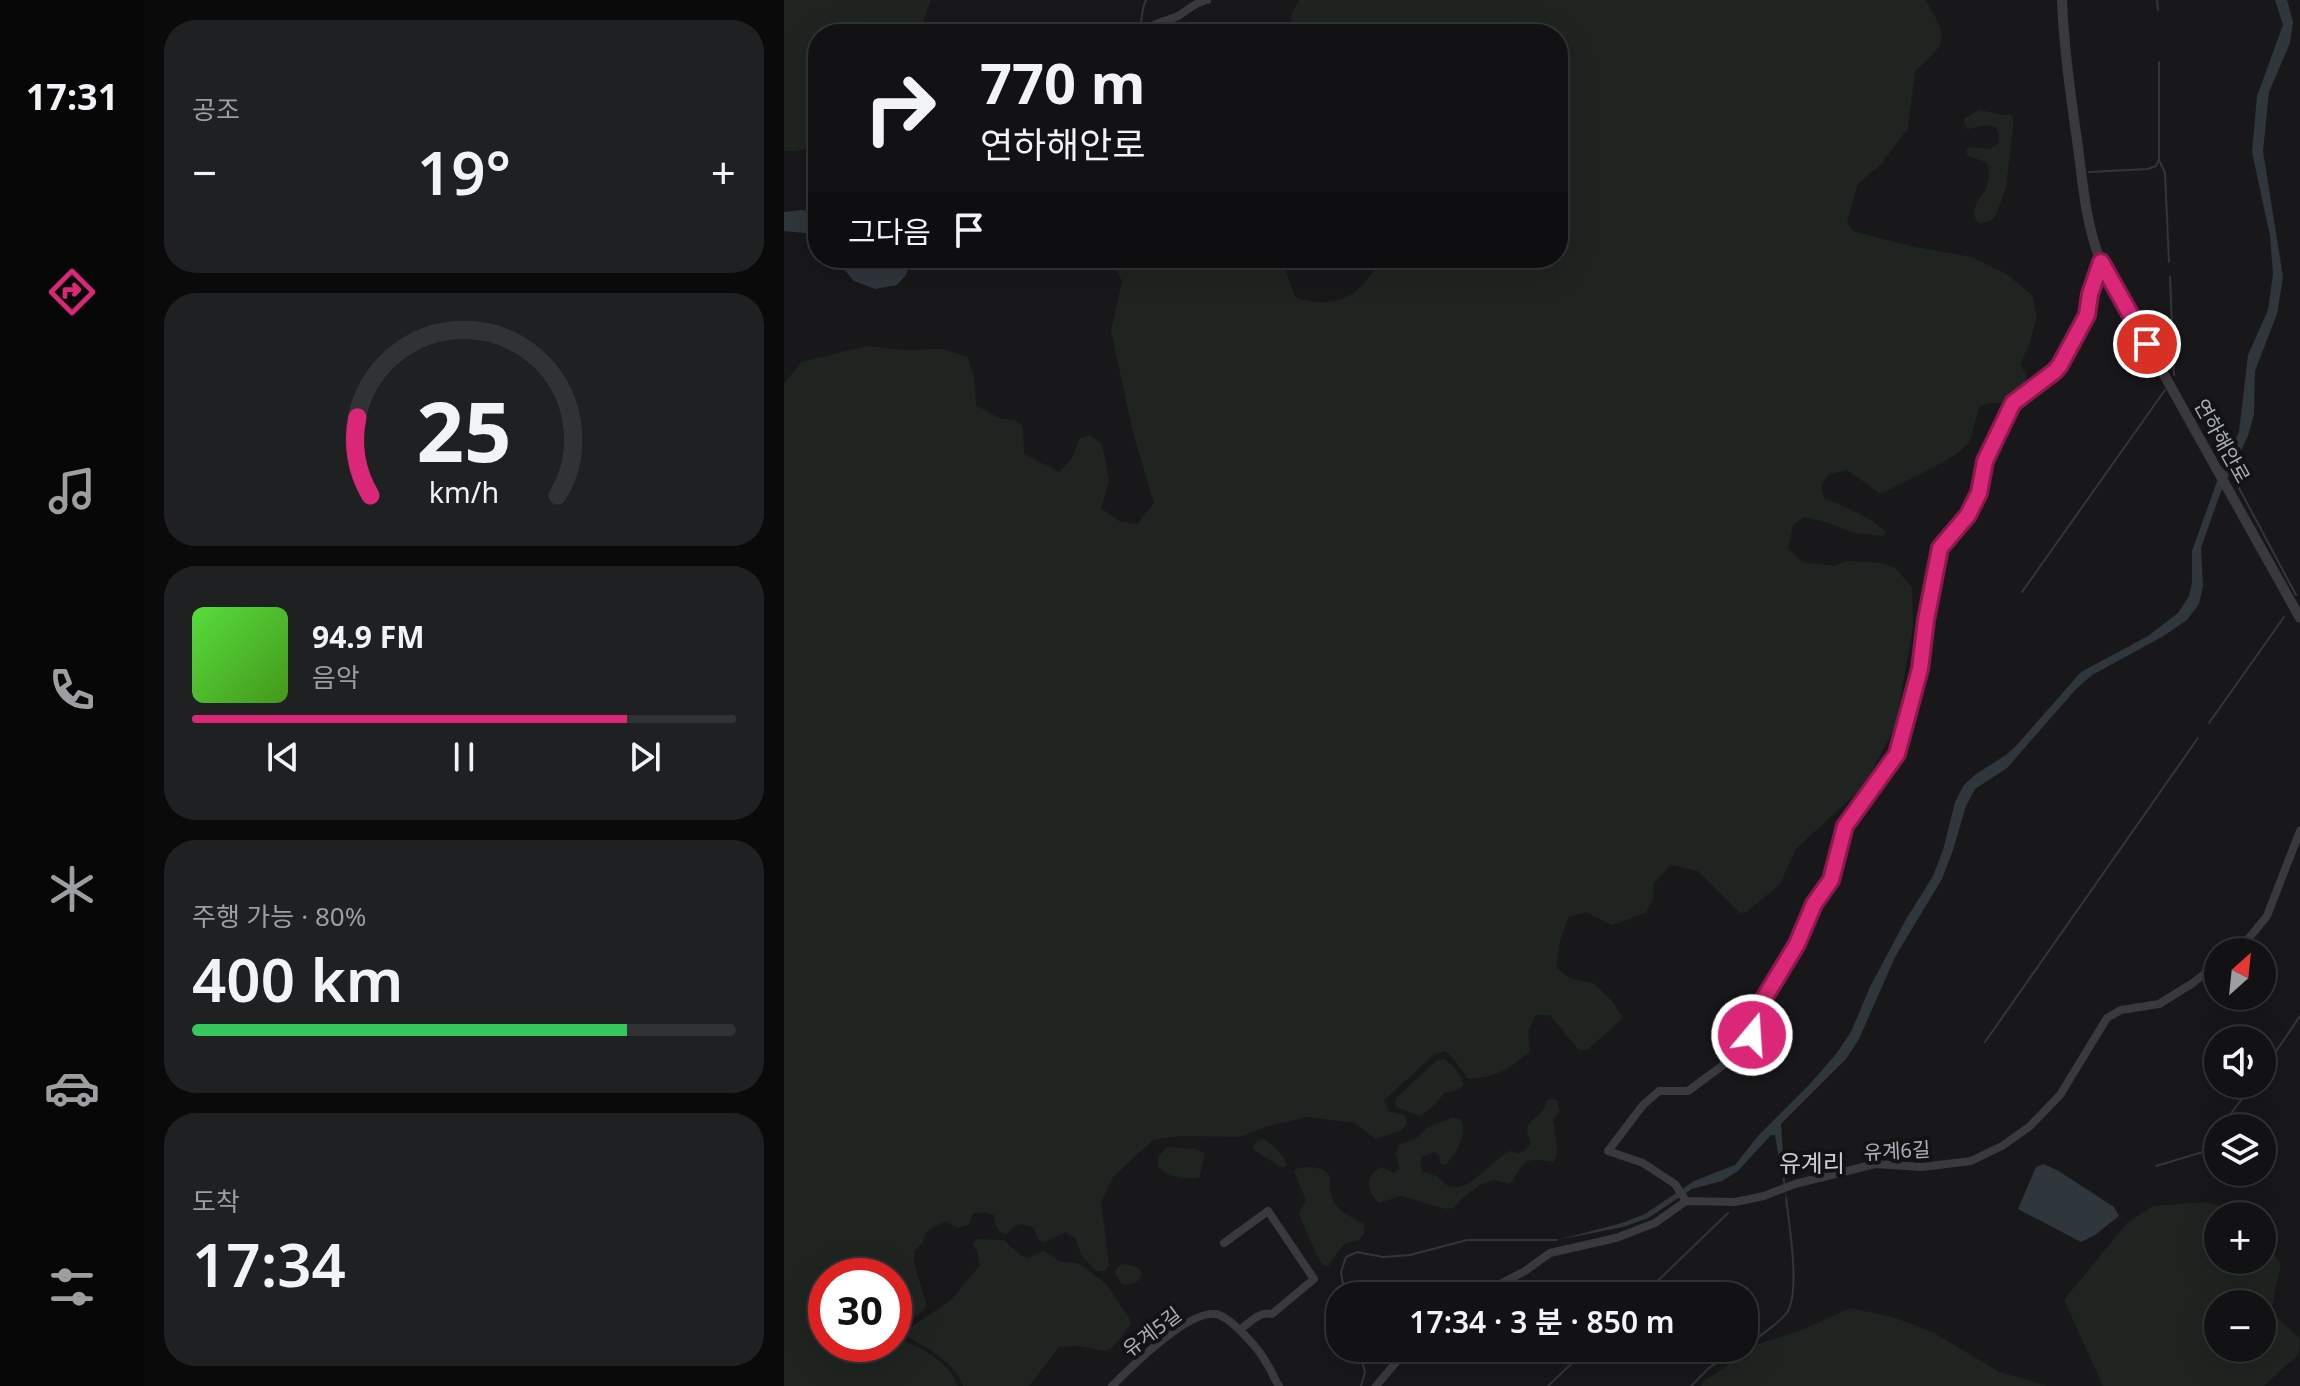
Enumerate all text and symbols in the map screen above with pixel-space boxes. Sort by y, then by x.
text: 770 m [980,44,1145,120]
icon: right [848,56,952,160]
text: 17:31 [26,72,118,121]
text: 공조 [192,91,240,127]
text: 연하해안로 [980,120,1146,169]
text: 19° [417,131,511,213]
text: − [192,142,217,202]
text: + [711,142,736,202]
icon: arrive [947,208,991,252]
text: 그다음 [848,211,931,252]
icon: directions [44,264,100,320]
pin [2113,310,2181,378]
icon: arrive [2125,322,2169,366]
text: 25 [416,372,512,485]
street label: 연하해안로 [2188,394,2257,488]
icon: music [44,463,100,519]
text: km/h [429,472,499,511]
text: 94.9 FM [312,616,424,657]
text: 음악 [312,659,360,695]
icon: phone [44,662,100,718]
icon: previous [261,735,305,779]
icon: pause [442,735,486,779]
icon: next [623,735,667,779]
icon: climate [44,861,100,917]
text: 주행 가능 · 80% [192,898,366,934]
text: 400 km [192,938,403,1020]
north arrow [2204,938,2276,1010]
map controls [2204,938,2276,1362]
position arrow [1710,993,1794,1077]
button: sound [2204,1026,2276,1098]
icon: car [44,1060,100,1116]
button: layers [2204,1114,2276,1186]
street label: 유계6길 [1863,1135,1931,1166]
district label: 유계리 [1779,1146,1845,1179]
text: 도착 [192,1183,240,1219]
button: + [2204,1202,2276,1274]
text: 17:34 [192,1223,346,1305]
speed limit sign: 30 [808,1258,912,1362]
icon: filters [44,1259,100,1315]
button: − [2204,1290,2276,1362]
street label: 유계5길 [1117,1301,1186,1362]
text: 17:34 · 3 분 · 850 m [1409,1301,1675,1342]

